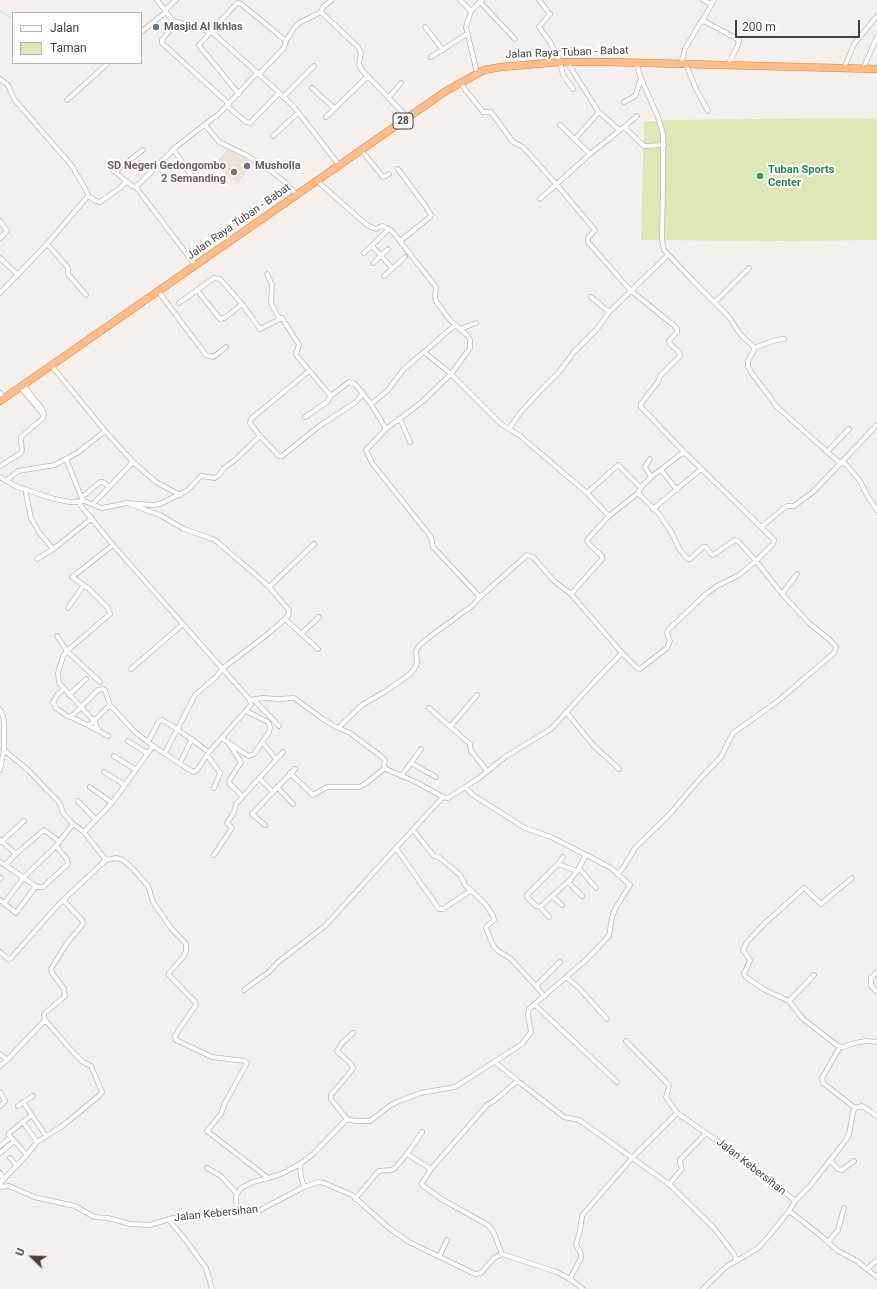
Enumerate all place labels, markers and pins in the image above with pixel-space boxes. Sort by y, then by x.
place label: Masjid Al Ikhlas [164,20,243,34]
marker: Masjid Al Ikhlas [151,22,161,32]
place label: SD Negeri Gedongombo 2 Semanding [107,159,226,185]
place label: Musholla [255,159,301,173]
marker: Musholla [242,161,252,171]
place label: Tuban Sports Center [768,163,834,189]
marker: SD Negeri Gedongombo 2 Semanding [229,167,239,177]
marker: Tuban Sports Center [755,171,765,181]

